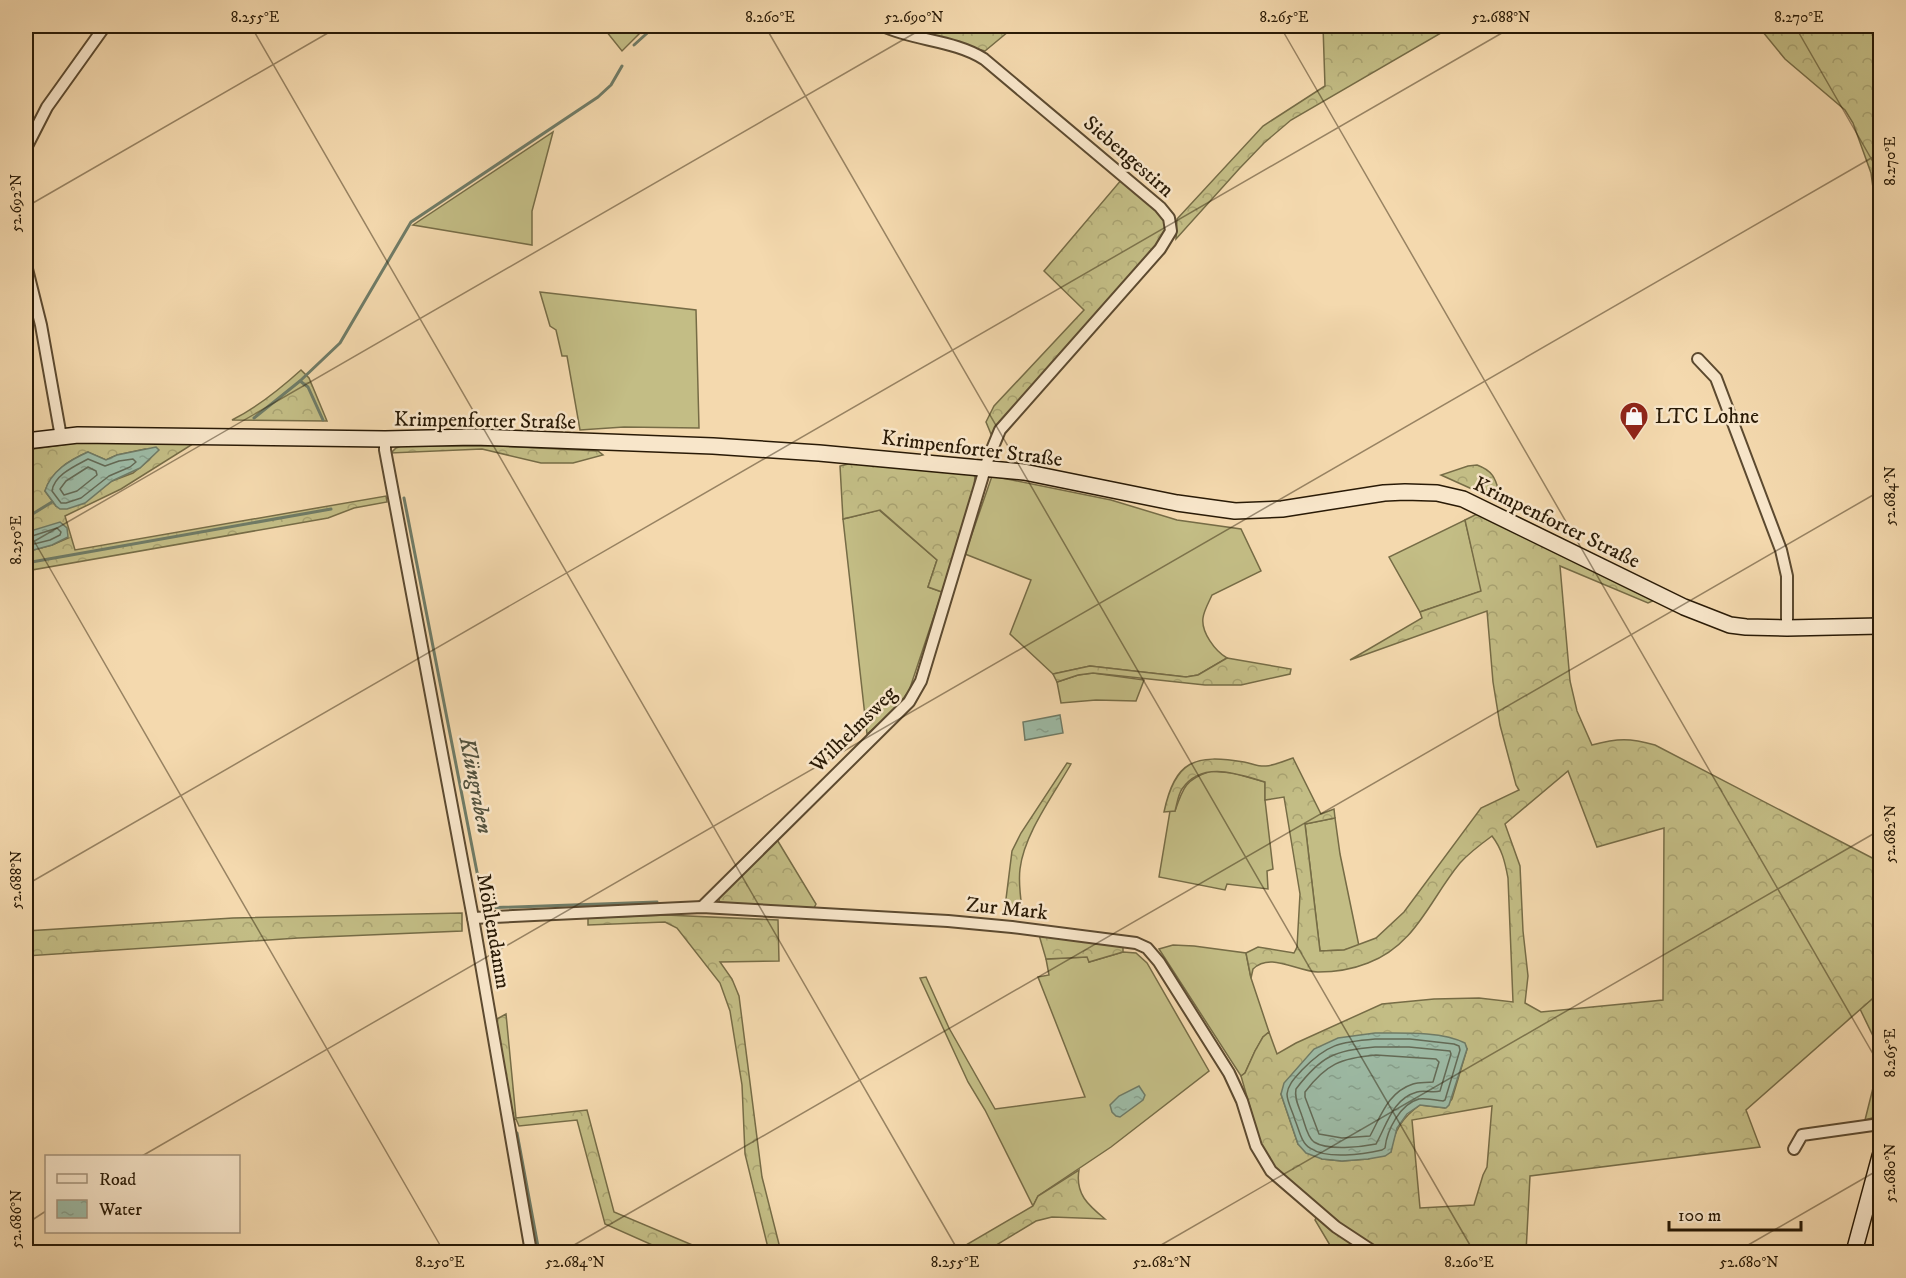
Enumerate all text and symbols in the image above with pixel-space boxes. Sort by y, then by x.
text: 8.255°E [231,8,280,27]
text: 8.260°E [745,8,795,27]
text: 52.690°N [884,8,944,27]
text: 8.265°E [1259,8,1309,27]
text: 52.688°N [1472,8,1530,27]
text: 8.270°E [1774,8,1824,27]
street label: Siebengestirn [1078,110,1179,203]
text: 8.270°E [1881,136,1900,186]
text: 52.692°N [7,174,26,232]
shop icon: LTC Lohne [1618,400,1650,442]
place label: LTC Lohne [1655,404,1759,430]
street label: Krimpenforter Straße [394,406,577,436]
street label: Krimpenforter Straße [880,425,1064,473]
text: 52.684°N [1881,466,1900,526]
street label: Krimpenforter Straße [1469,471,1644,575]
text: 8.250°E [7,515,26,565]
street label: Wilhelmsweg [804,680,903,779]
water label: Klüngraben [453,734,498,836]
text: 52.682°N [1881,805,1900,863]
text: 52.688°N [7,851,26,909]
street label: Möhlendamm [470,871,516,991]
street label: Zur Mark [965,892,1050,926]
text: 8.265°E [1881,1028,1900,1078]
text: 52.680°N [1881,1143,1900,1203]
legend [45,1155,240,1233]
text: Road [99,1169,136,1191]
text: 52.686°N [7,1190,26,1248]
scale bar [1669,1194,1801,1232]
text: Water [98,1199,142,1221]
text: 100 m [1678,1205,1721,1227]
text: 8.250°E [415,1253,465,1272]
text: 52.684°N [545,1253,605,1272]
text: 8.255°E [931,1253,980,1272]
text: 52.682°N [1133,1253,1191,1272]
text: 8.260°E [1444,1253,1494,1272]
text: 52.680°N [1719,1253,1779,1272]

